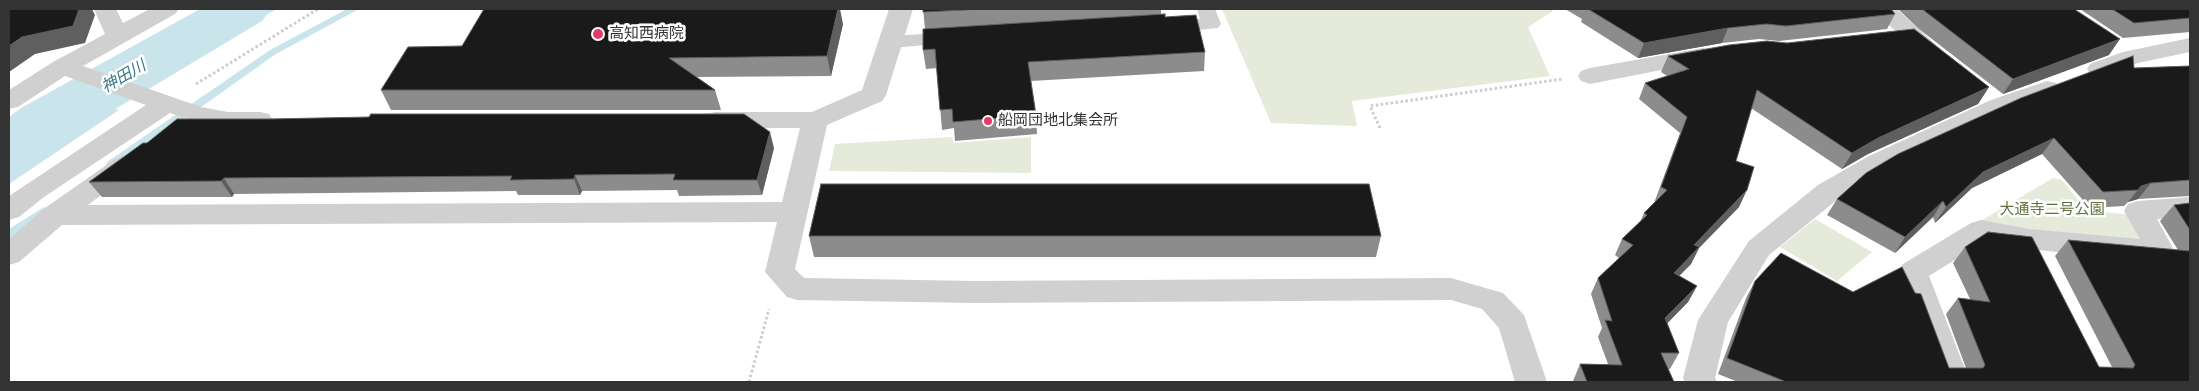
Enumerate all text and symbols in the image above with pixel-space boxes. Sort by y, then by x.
place label: 高知西病院 [609,25,684,43]
marker: 高知西病院 [591,27,605,41]
water label: 神田川 [98,57,150,97]
place label: 船岡団地北集会所 [998,112,1118,130]
marker: 船岡団地北集会所 [982,115,994,127]
park label: 大通寺二号公園 [2000,201,2104,219]

